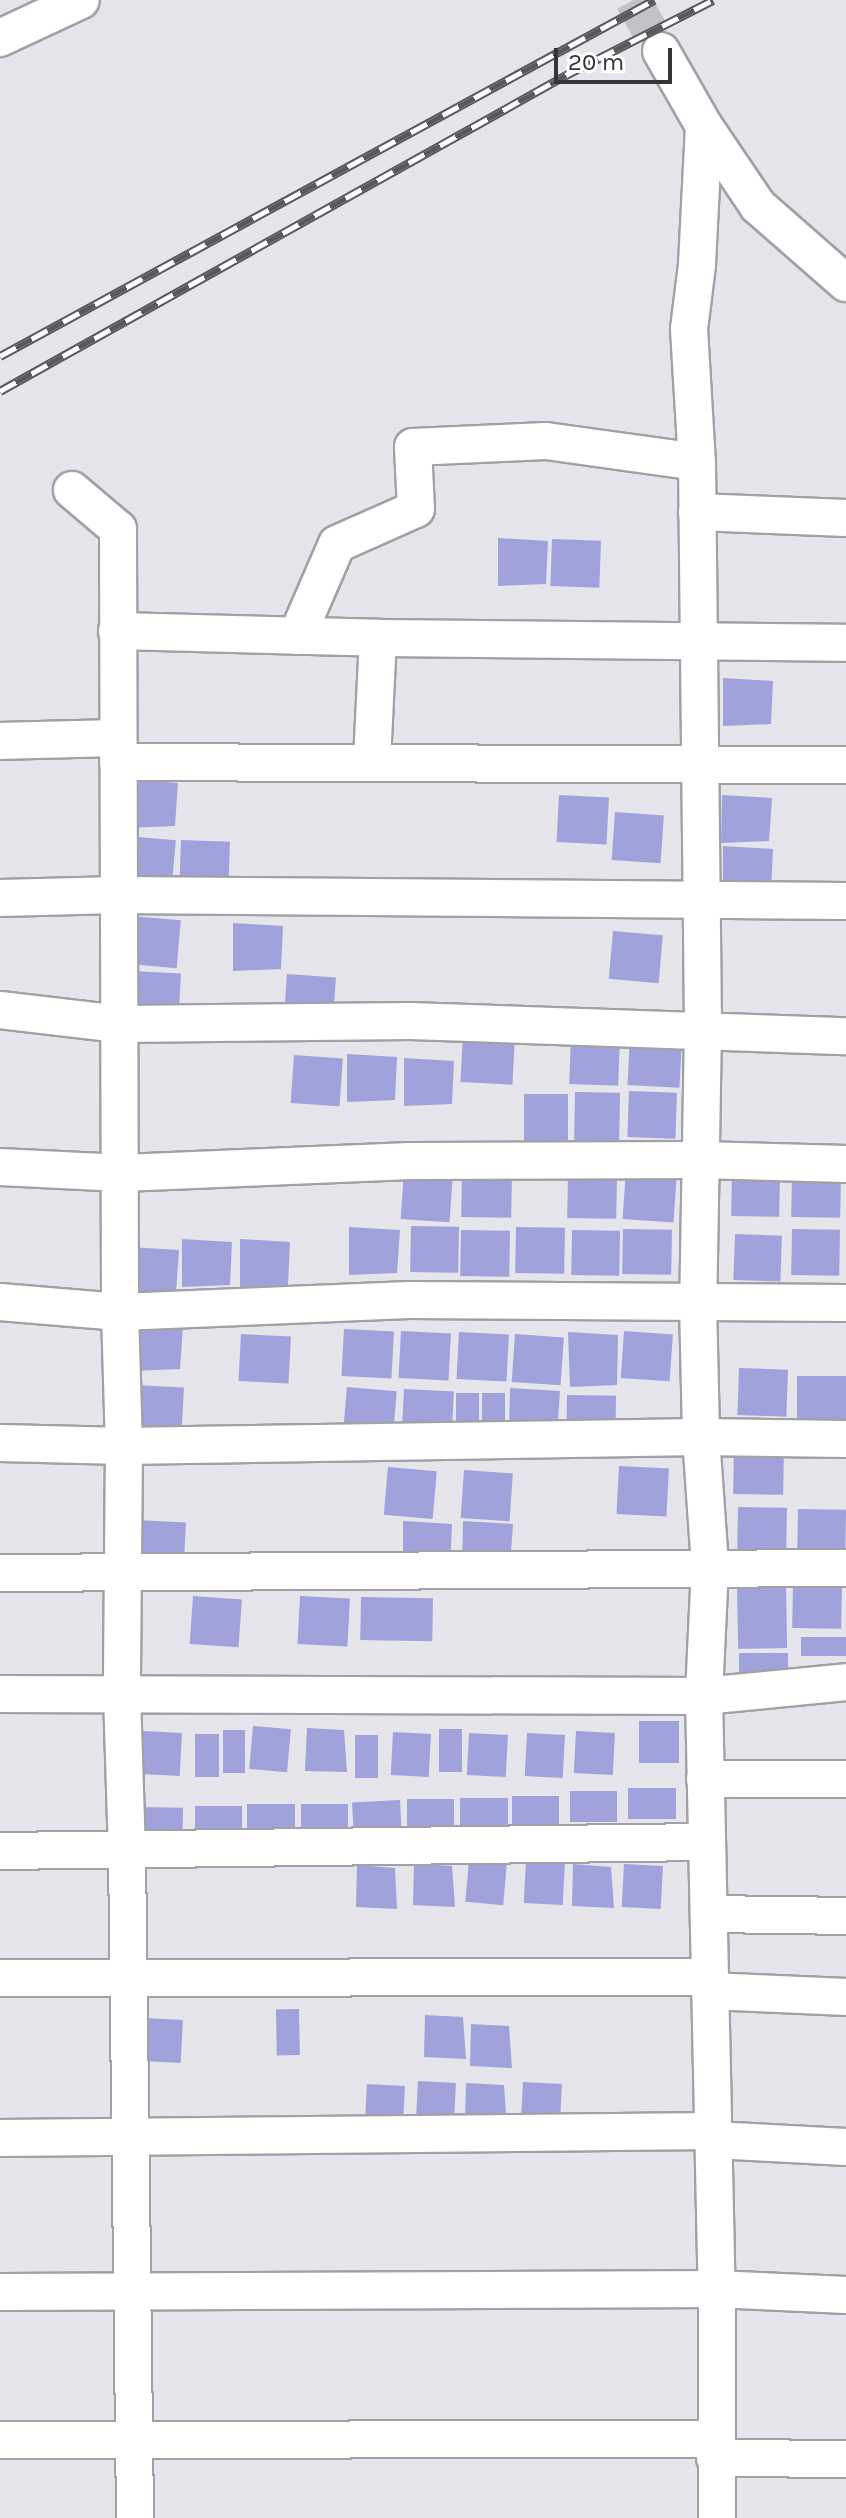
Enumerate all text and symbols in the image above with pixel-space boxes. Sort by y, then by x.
scale bar [558,32,676,82]
text: 20 m [568,48,624,76]

